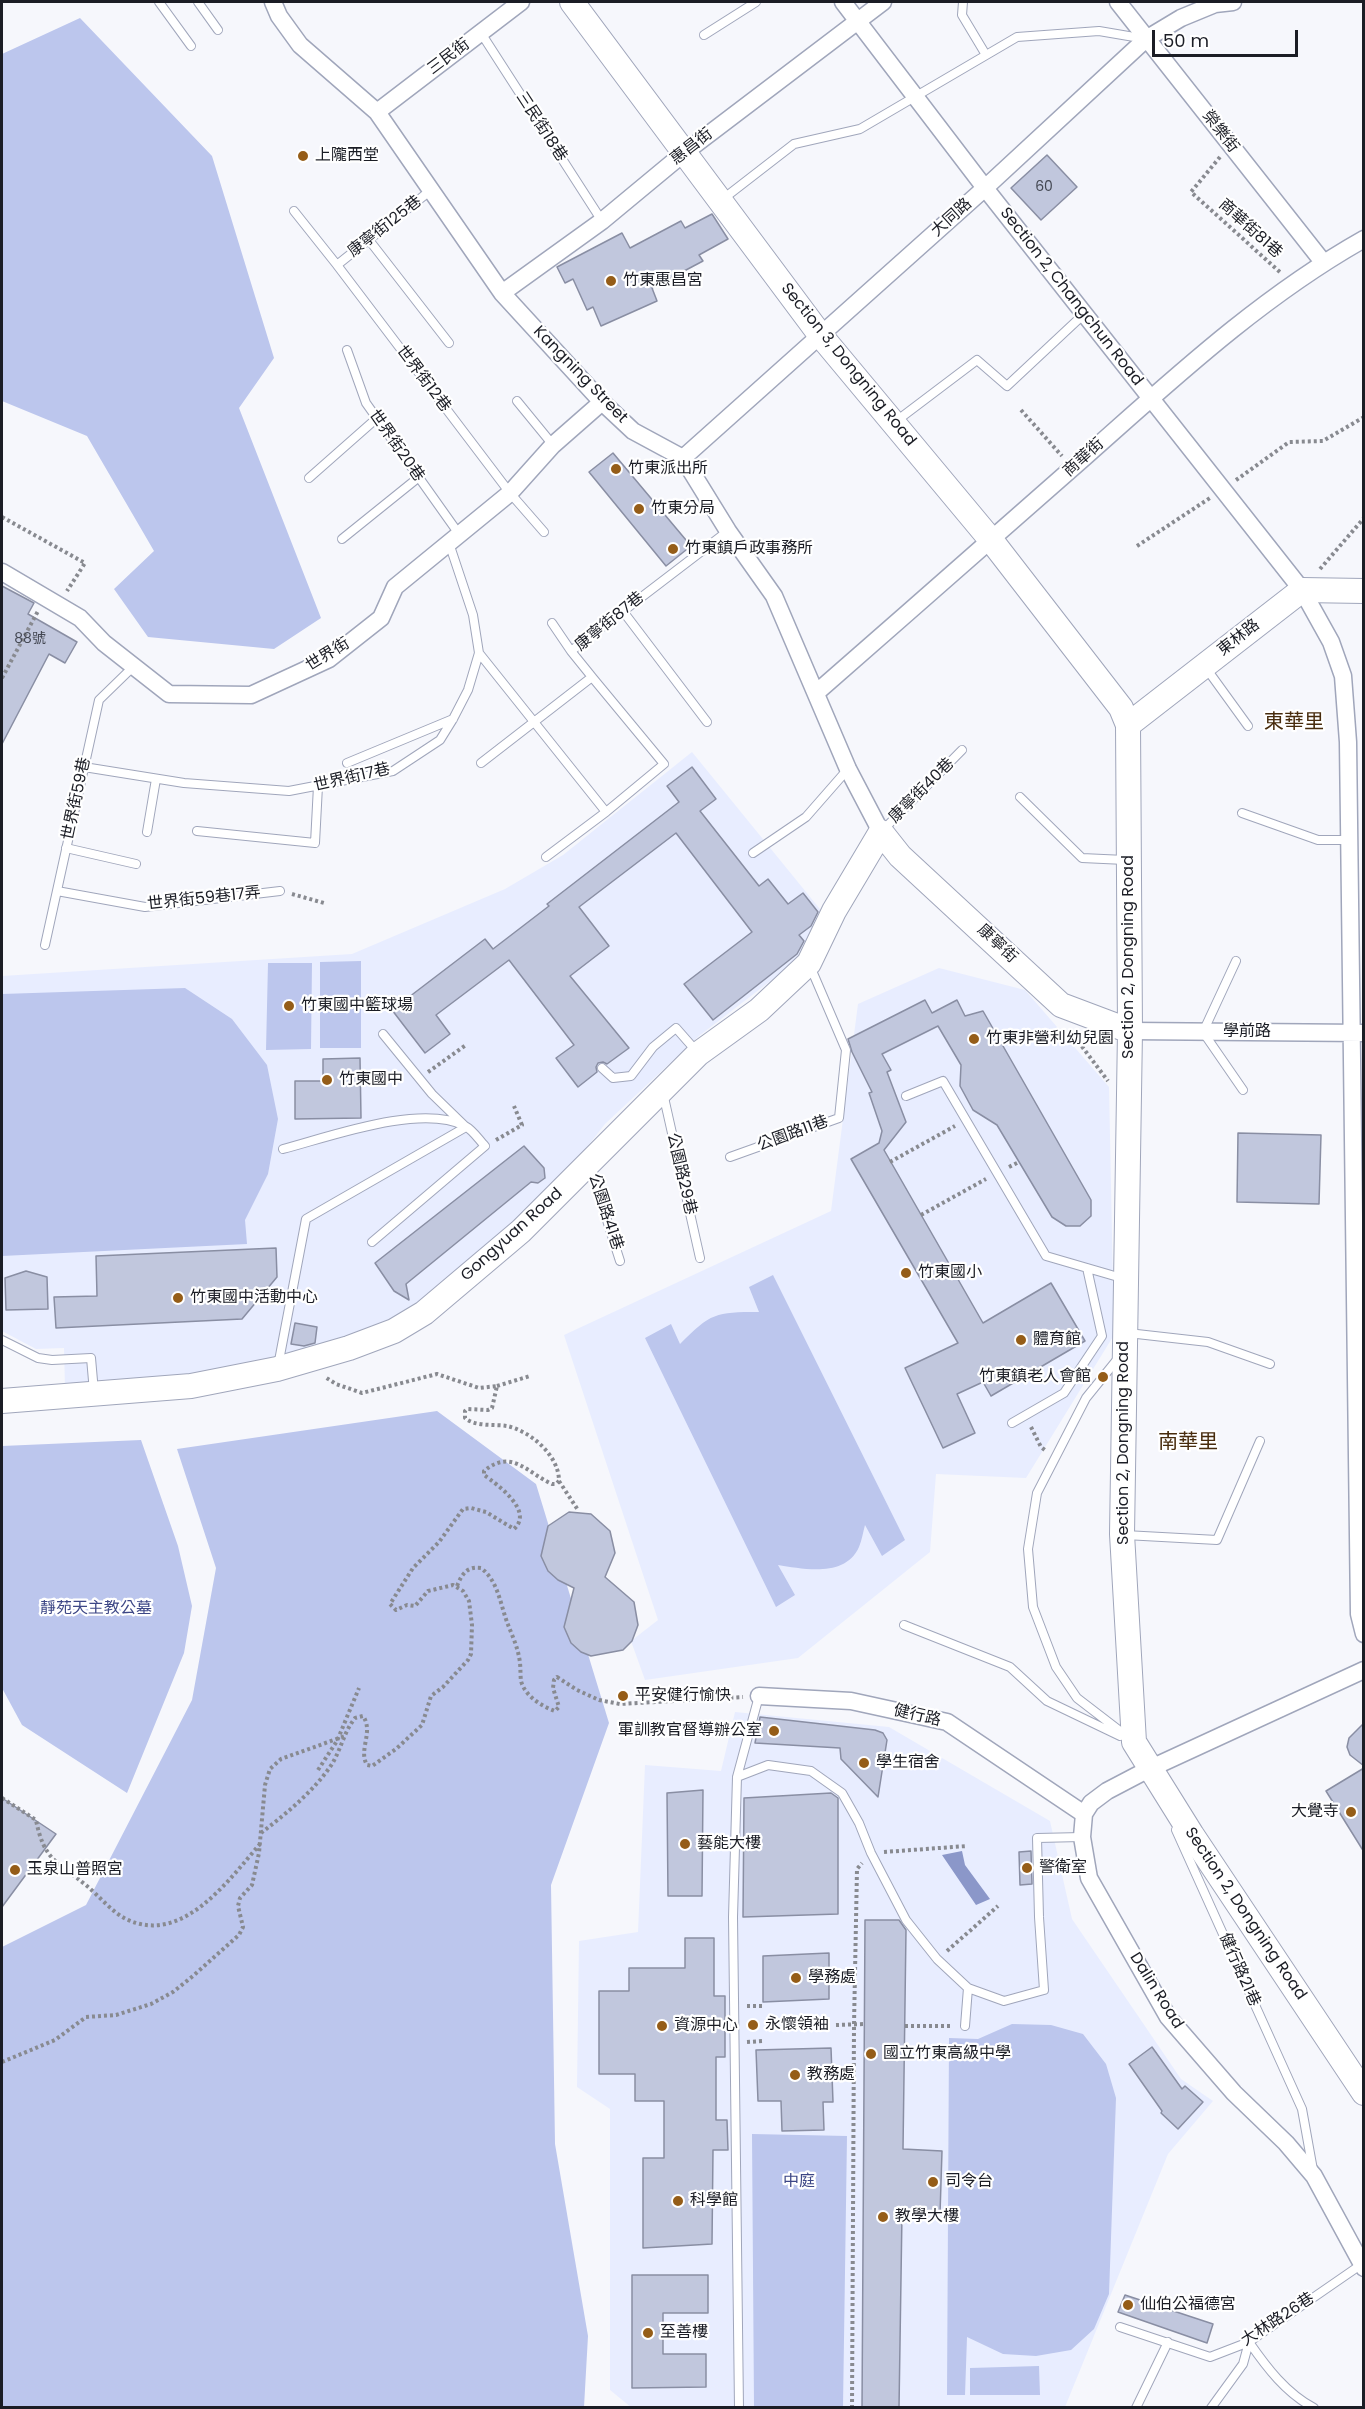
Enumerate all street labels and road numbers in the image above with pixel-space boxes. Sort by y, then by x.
street label: 三民街 [424,35,474,79]
street label: 三民街18巷 [511,89,571,165]
street label: 榮樂街 [1198,107,1242,157]
street label: 惠昌街 [667,125,717,169]
street label: 康寧街125巷 [344,192,426,262]
street label: 大同路 [928,195,976,241]
street label: 商華街81巷 [1214,195,1286,263]
street label: Section 2, Changchun Road [995,204,1147,390]
street label: Section 3, Dongning Road [776,280,920,450]
street label: Kangning Street [529,322,631,428]
street label: 世界街12巷 [392,342,454,416]
street label: 世界街20巷 [364,406,428,486]
street label: 商華街 [1060,435,1108,481]
street label: 康寧街87巷 [572,588,648,656]
street label: 東林路 [1214,616,1264,660]
street label: 世界街 [303,634,353,676]
street label: 康寧街40巷 [885,754,959,828]
street label: 世界街59巷 [59,756,95,842]
street label: 世界街17巷 [312,760,392,796]
street label: Section 2, Dongning Road [1119,855,1139,1059]
street label: 世界街59巷17弄 [146,883,262,915]
street label: 康寧街 [973,921,1021,967]
street label: 學前路 [1223,1022,1271,1042]
street label: 公園路11巷 [755,1112,831,1156]
street label: 公園路29巷 [662,1131,700,1217]
street label: 公園路41巷 [584,1171,626,1253]
street label: Gongyuan Road [457,1184,567,1286]
street label: Section 2, Dongning Road [1114,1341,1134,1545]
street label: 健行路 [891,1701,943,1731]
street label: Section 2, Dongning Road [1180,1824,1310,2004]
street label: 健行路21巷 [1214,1930,1264,2010]
street label: Dalin Road [1125,1949,1187,2033]
street label: 大林路26巷 [1238,2289,1318,2351]

